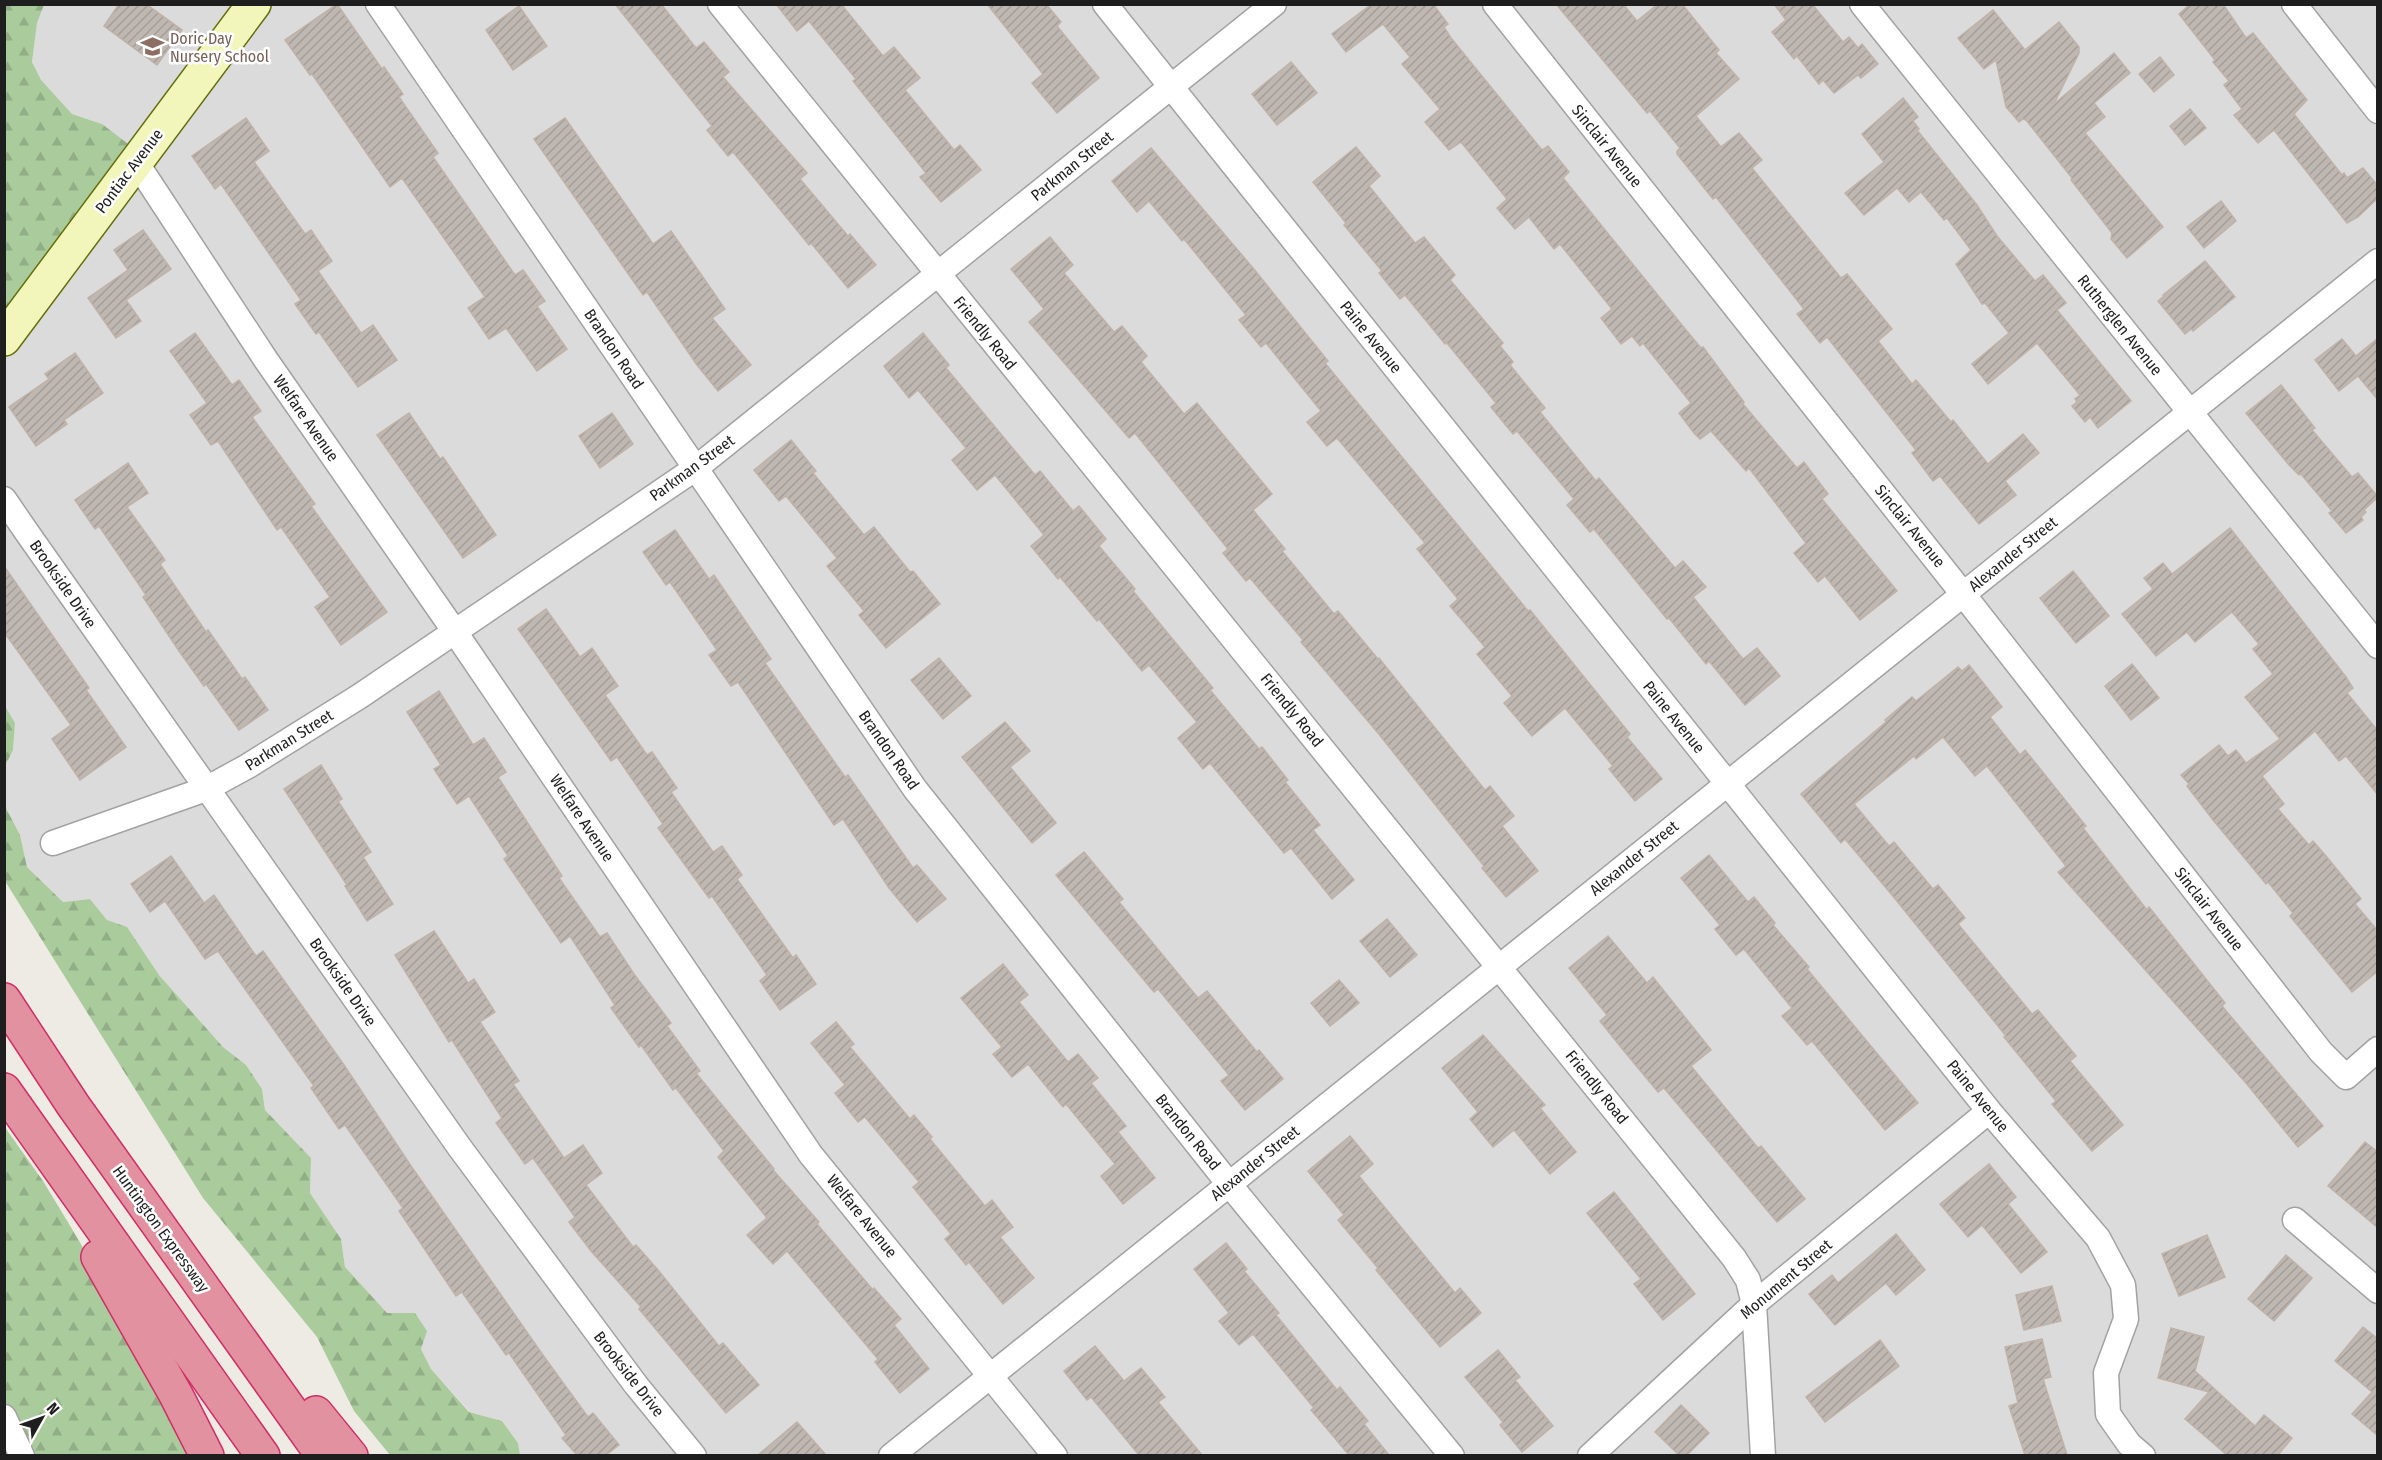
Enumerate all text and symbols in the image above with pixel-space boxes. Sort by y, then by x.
place label: Doric Day Nursery School [170,29,269,66]
school or university icon: Doric Day Nursery School [139,34,165,60]
street label: Sinclair Avenue [1568,101,1646,191]
street label: Pontiac Avenue [91,125,167,217]
street label: Parkman Street [1027,127,1117,205]
street label: Rutherglen Avenue [2074,271,2166,379]
street label: Friendly Road [950,292,1020,374]
street label: Paine Avenue [1336,297,1406,377]
street label: Brandon Road [580,305,648,393]
street label: Welfare Avenue [269,371,343,465]
street label: Parkman Street [646,430,739,505]
street label: Sinclair Avenue [1871,481,1949,571]
street label: Alexander Street [1965,512,2062,596]
street label: Brookside Drive [26,536,100,632]
street label: Friendly Road [1257,669,1327,751]
street label: Paine Avenue [1639,677,1709,757]
street label: Parkman Street [242,705,337,775]
street label: Brandon Road [855,707,923,793]
street label: Welfare Avenue [546,771,618,865]
street label: Alexander Street [1586,816,1683,900]
street label: Sinclair Avenue [2171,863,2248,955]
street label: Brookside Drive [306,934,380,1030]
street label: Friendly Road [1562,1046,1632,1128]
street label: Paine Avenue [1943,1056,2013,1136]
street label: Brandon Road [1152,1090,1224,1174]
street label: Alexander Street [1207,1121,1304,1205]
street label: Huntington Expressway [109,1162,214,1297]
street label: Welfare Avenue [823,1171,901,1261]
street label: Monument Street [1736,1235,1836,1323]
street label: Brookside Drive [590,1328,668,1421]
north arrow [12,1388,72,1448]
text: N [43,1399,63,1418]

